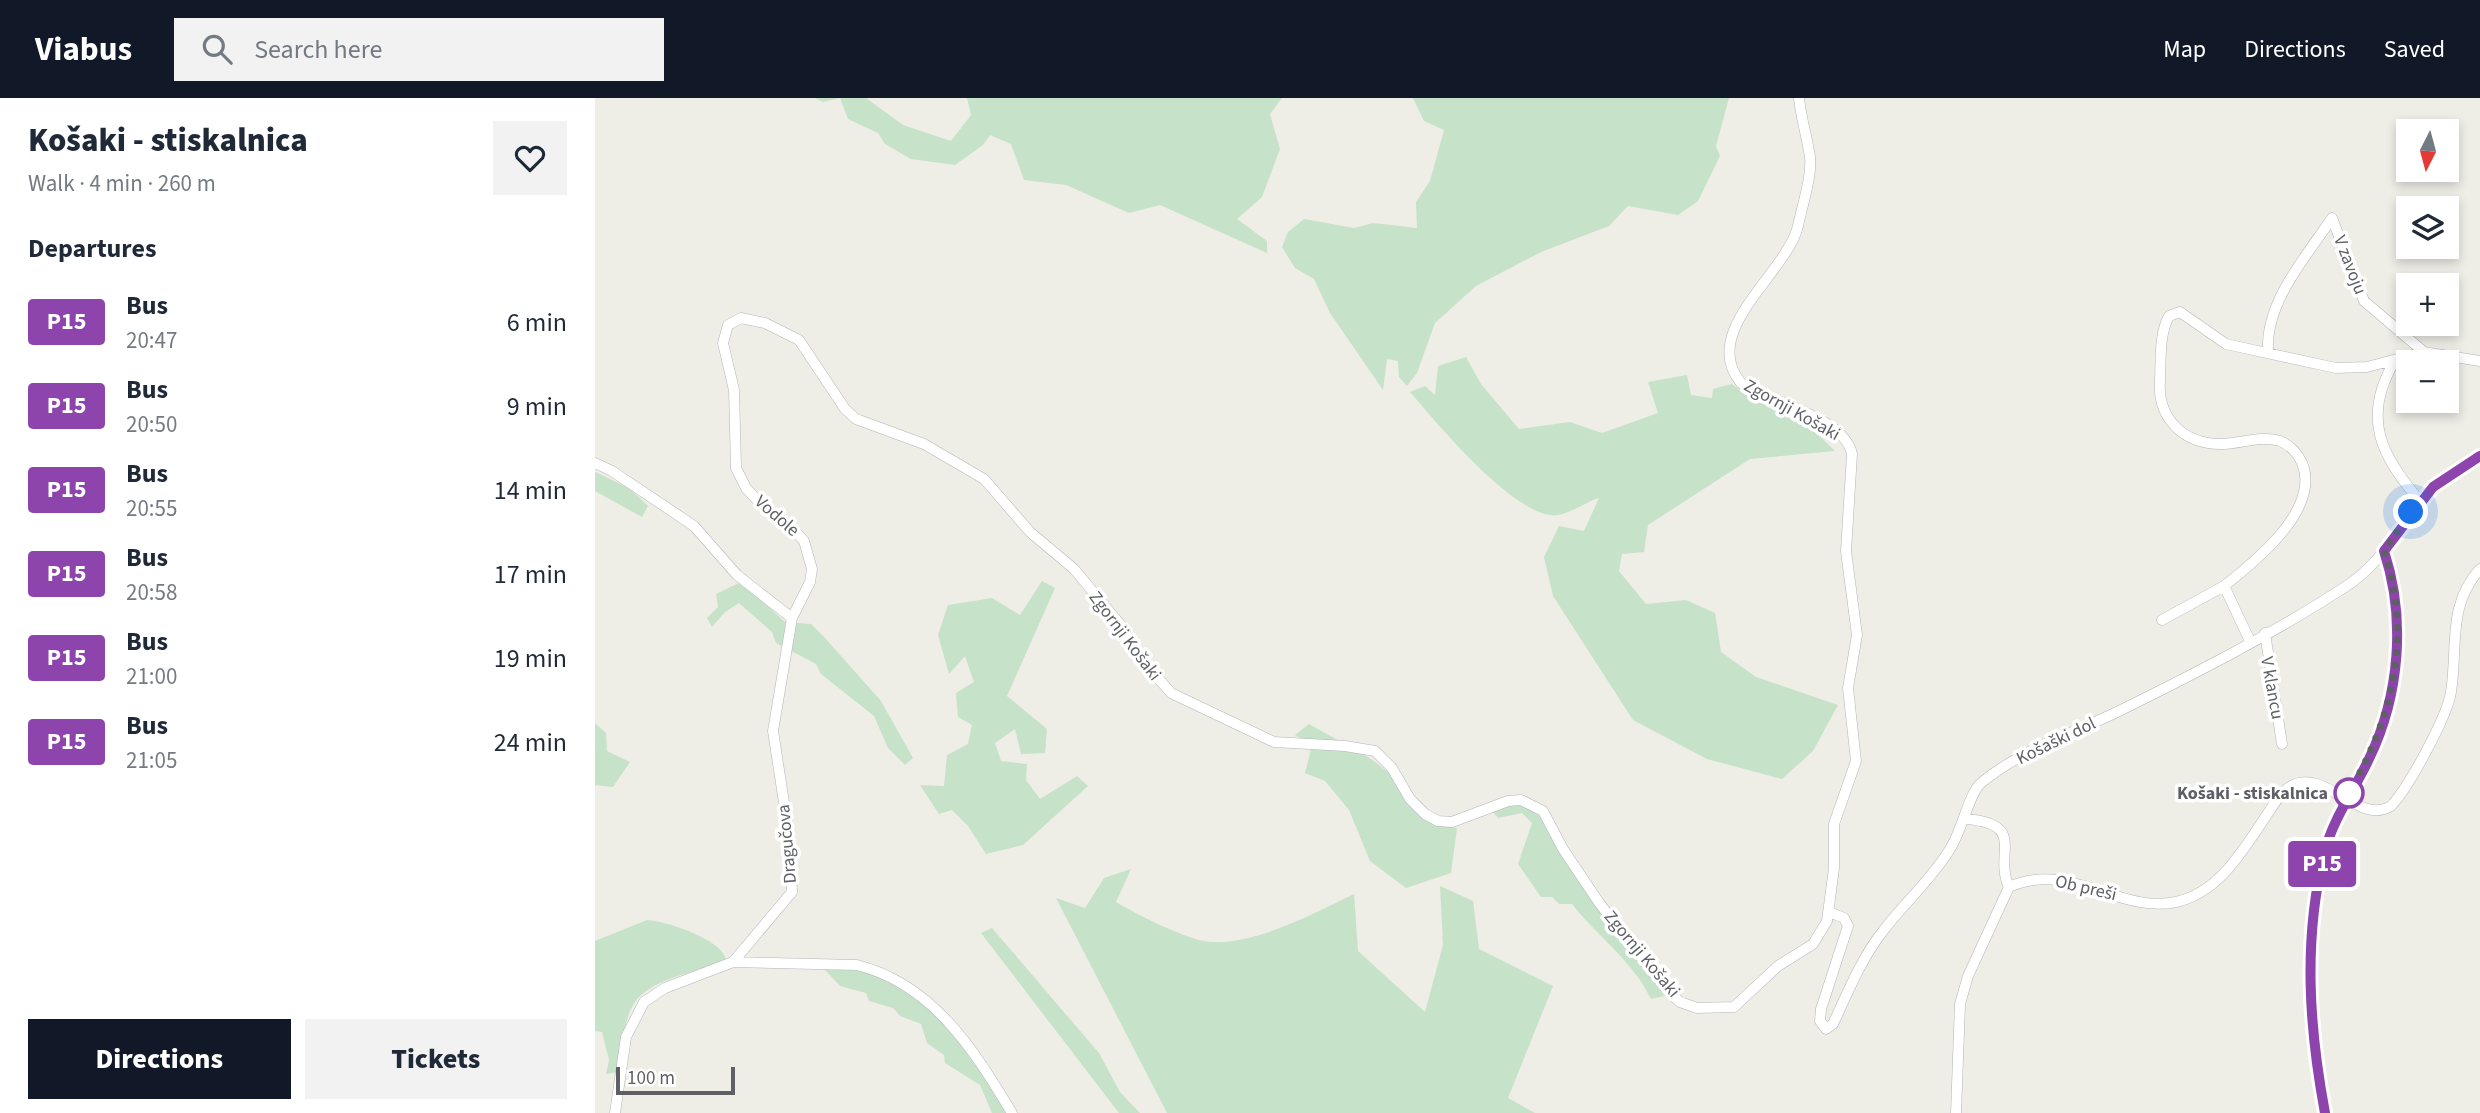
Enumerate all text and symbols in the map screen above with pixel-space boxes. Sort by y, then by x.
search box [174,18,664,81]
text: Viabus [35,26,132,73]
icon: search [198,30,236,68]
text: Search here [254,31,382,68]
text: Map [2163,32,2206,67]
text: Directions [2244,32,2346,67]
text: Saved [2384,32,2445,67]
text: Košaki - stiskalnica [28,117,308,164]
north arrow [2396,119,2459,182]
map controls [2396,119,2459,413]
button: heart [493,121,567,195]
text: Walk · 4 min · 260 m [28,167,216,200]
button: layers [2396,196,2459,259]
text: Departures [28,230,156,267]
street label: V zavoju [2327,232,2373,298]
button: + [2396,273,2459,336]
text: Bus [126,287,168,324]
text: P15 [47,304,86,339]
text: 6 min [507,304,567,341]
text: 20:47 [126,324,177,357]
button: − [2396,350,2459,413]
text: Bus [126,371,168,408]
street label: Zgornji Košaki [1739,373,1845,447]
text: P15 [47,388,86,423]
text: 9 min [507,388,567,425]
text: 20:50 [126,408,177,441]
text: Bus [126,455,168,492]
text: P15 [47,472,86,507]
text: 14 min [494,472,567,509]
street label: Vodole [749,489,805,543]
text: 20:55 [126,492,177,525]
your location [2393,494,2428,529]
text: Bus [126,539,168,576]
text: P15 [47,556,86,591]
text: 17 min [494,556,567,593]
text: 20:58 [126,576,177,609]
street label: Zgornji Košaki [1083,586,1167,686]
text: Bus [126,623,168,660]
text: P15 [47,640,86,675]
text: 19 min [494,640,567,677]
street label: V klancu [2254,655,2290,721]
text: 21:00 [126,660,177,693]
text: Bus [126,707,168,744]
street label: Košaški dol [2012,711,2100,771]
text: P15 [47,724,86,759]
text: 24 min [494,724,567,761]
text: 21:05 [126,744,177,777]
marker: Košaki - stiskalnica [2334,778,2364,808]
place label: Košaki - stiskalnica [2177,781,2328,806]
street label: Dragučova [771,803,803,885]
line badge: P15 [2282,841,2362,887]
text: P15 [2302,846,2342,881]
street label: Ob preši [2053,869,2119,907]
street label: Zgornji Košaki [1598,905,1686,1003]
button: Directions [28,1019,291,1099]
button: Tickets [305,1019,567,1099]
scale bar [616,1064,735,1096]
text: 100 m [627,1065,675,1092]

